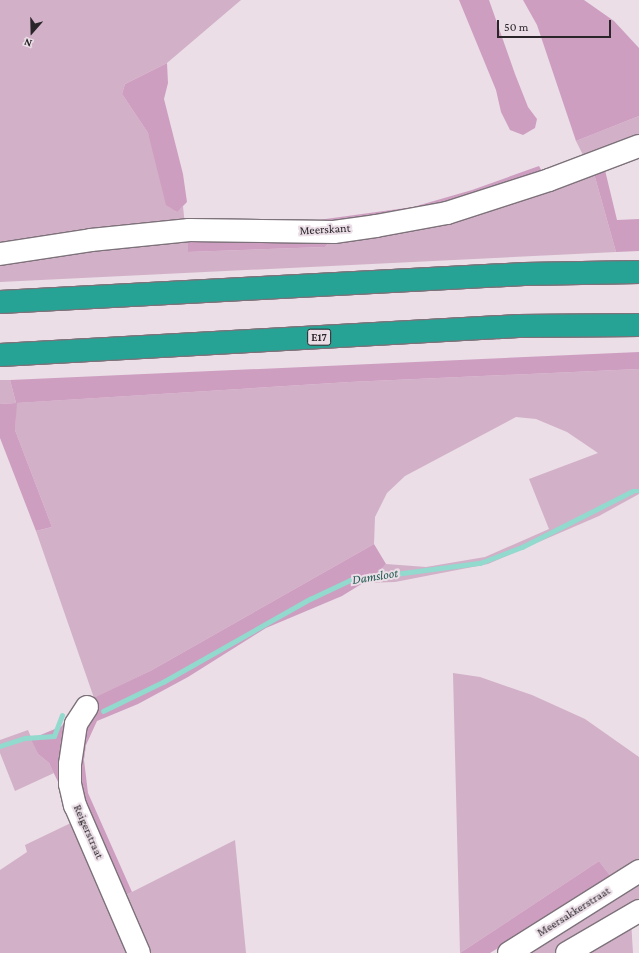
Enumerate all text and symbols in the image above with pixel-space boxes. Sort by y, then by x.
north arrow [12,12,52,52]
scale bar [499,12,613,38]
text: 50 m [504,20,528,34]
text: N [22,36,33,50]
street label: Meerskant [299,221,351,239]
road number: E17 [307,328,331,346]
water label: Damsloot [351,566,399,588]
street label: Reigerstraat [70,803,106,861]
street label: Meersakkerstraat [535,884,613,940]

